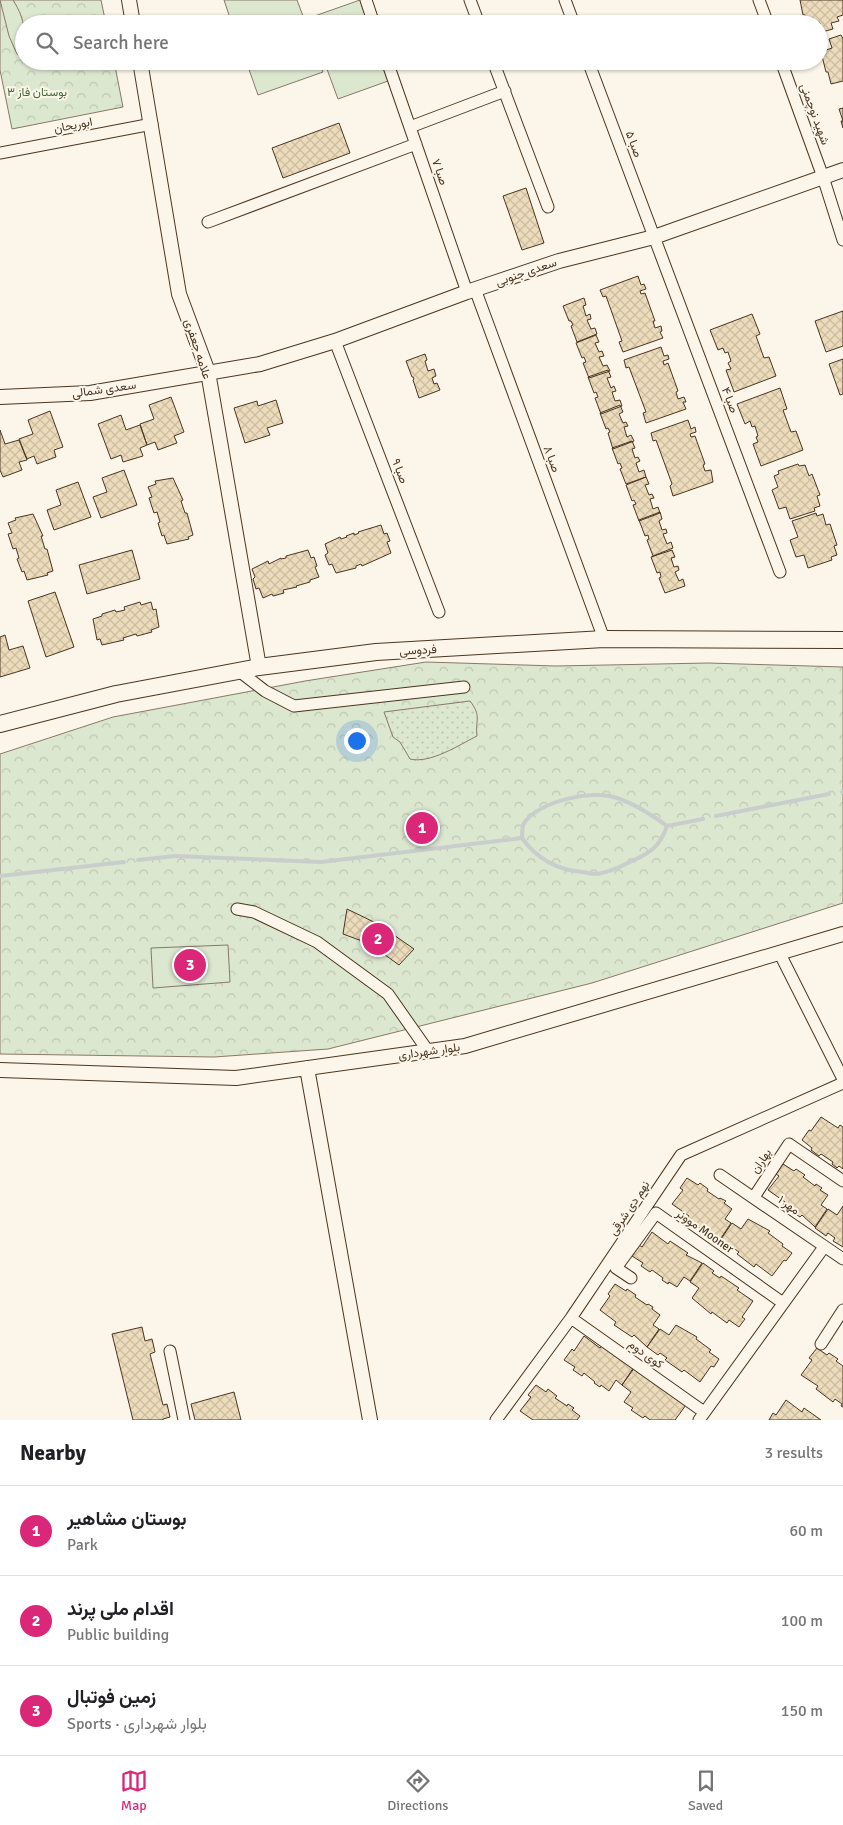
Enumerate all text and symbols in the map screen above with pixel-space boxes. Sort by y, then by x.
search box [15,15,828,70]
icon: search [33,29,61,57]
text: Search here [73,31,169,55]
street label: شهید نوچمنی [796,81,833,147]
park label: بوستان فاز ۳ [7,85,67,100]
street label: ابوریحان [53,114,94,137]
street label: صبا ۵ [622,129,645,159]
street label: صبا ۷ [428,157,451,187]
street label: سعدی جنوبی [494,255,559,290]
street label: علامه جعفری [181,317,214,381]
street label: سعدی شمالی [71,378,137,401]
street label: صبا ۴ [718,385,741,415]
street label: صبا ۸ [540,444,563,474]
street label: صبا ۹ [388,456,411,486]
street label: فردوسی [399,642,437,659]
your location [344,728,370,754]
pin: 1 [406,809,438,847]
pin: 2 [362,920,394,958]
pin: 3 [174,946,206,984]
street label: بلوار شهرداری [397,1040,461,1063]
street label: بهاران [748,1146,775,1177]
street label: نهم دی شرقی [606,1178,653,1239]
street label: مهر ۱ [775,1193,802,1218]
street label: موونر Mooner [672,1206,737,1257]
street label: کوی دوم [625,1337,666,1372]
text: Nearby [20,1440,86,1466]
text: 3 results [764,1443,823,1463]
text: بوستان مشاهیر [67,1507,187,1531]
text: 1 [32,1521,40,1541]
text: 60 m [789,1521,823,1541]
text: Park [67,1535,98,1555]
text: اقدام ملی پرند [67,1597,174,1621]
text: 2 [32,1611,40,1631]
text: 100 m [781,1611,823,1631]
text: Public building [67,1625,169,1645]
text: زمین فوتبال [67,1685,156,1709]
text: 3 [32,1701,40,1721]
text: 150 m [781,1701,823,1721]
text: Sports · بلوار شهرداری [67,1714,207,1734]
tab: Map [120,1767,148,1814]
tab: Directions [387,1767,448,1814]
tab: Saved [688,1767,723,1814]

